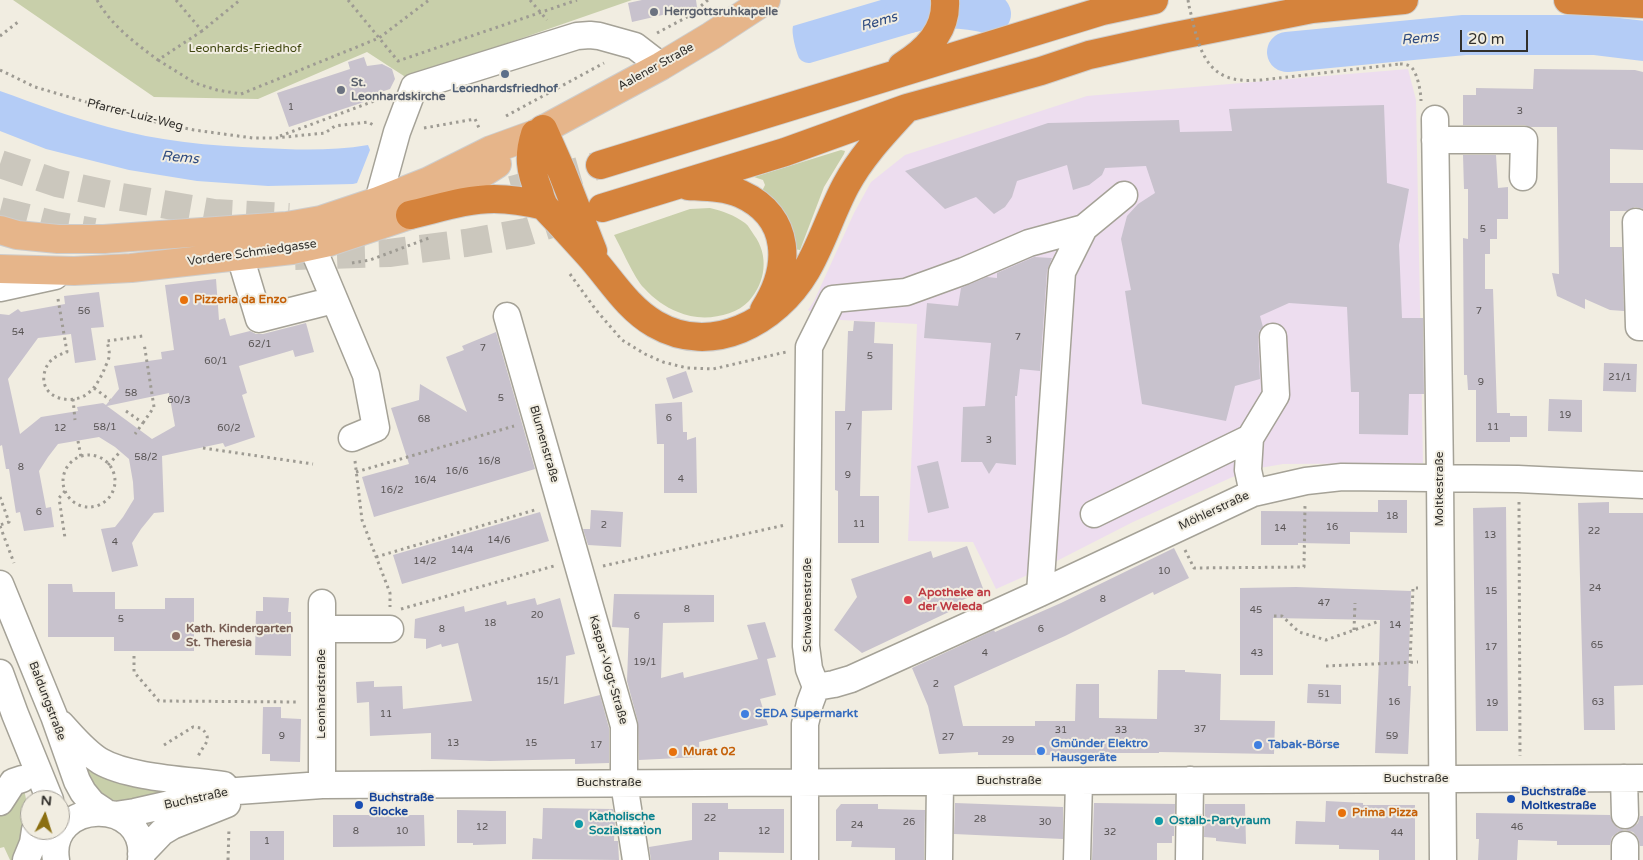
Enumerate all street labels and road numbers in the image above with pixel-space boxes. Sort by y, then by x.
street label: Aalener Straße [616,40,696,94]
street label: Pfarrer-Luiz-Weg [85,96,185,134]
street label: Vordere Schmiedgasse [187,237,317,269]
street label: Blumenstraße [526,404,562,484]
street label: Moltkestraße [1433,451,1447,527]
street label: Möhlerstraße [1176,488,1252,534]
street label: Schwabenstraße [801,558,815,652]
street label: Kaspar-Vogt-Straße [586,614,630,726]
street label: Leonhardstraße [315,649,329,739]
street label: Baldungstraße [25,659,69,743]
street label: Buchstraße [1384,772,1448,786]
street label: Buchstraße [977,774,1041,788]
street label: Buchstraße [577,776,641,790]
street label: Buchstraße [163,785,229,813]

